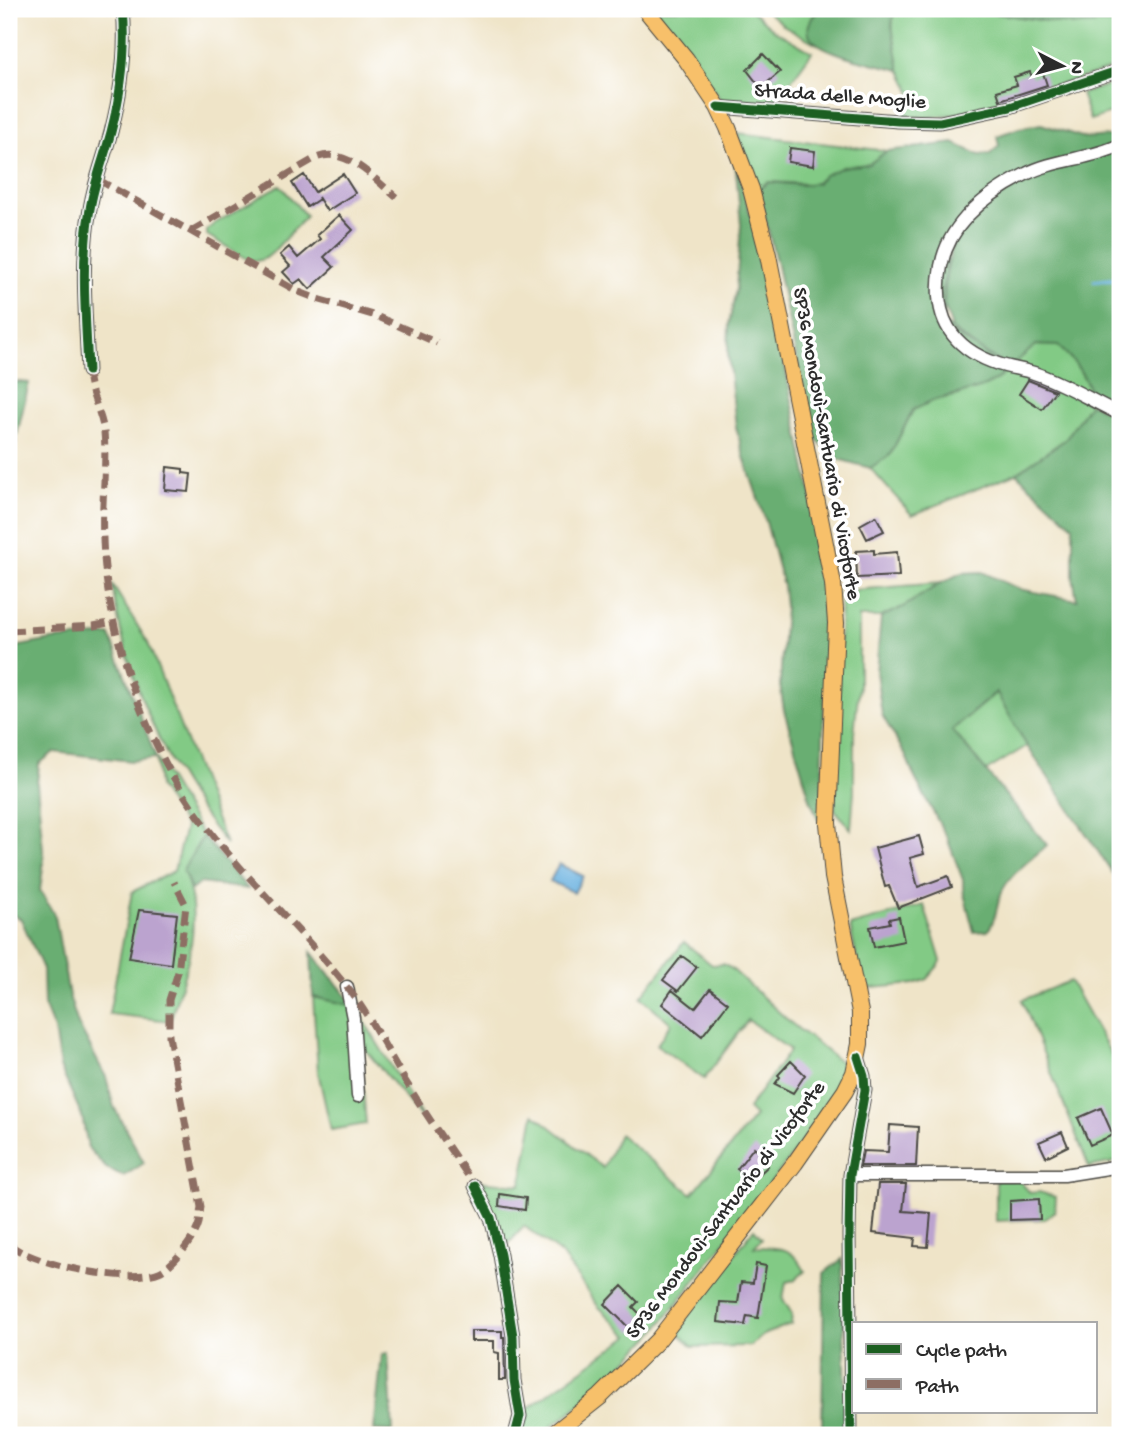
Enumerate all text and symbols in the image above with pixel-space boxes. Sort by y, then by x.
north arrow [1028,32,1098,102]
text: N [1063,60,1088,75]
street label: Strada delle Moglie [753,80,928,117]
street label: SP36 Mondovì-Santuario di Vicoforte [785,286,865,603]
street label: SP36 Mondovì-Santuario di Vicoforte [622,1076,833,1345]
legend [852,1322,1098,1412]
text: Cycle path [916,1340,1007,1365]
text: Path [915,1376,959,1401]

